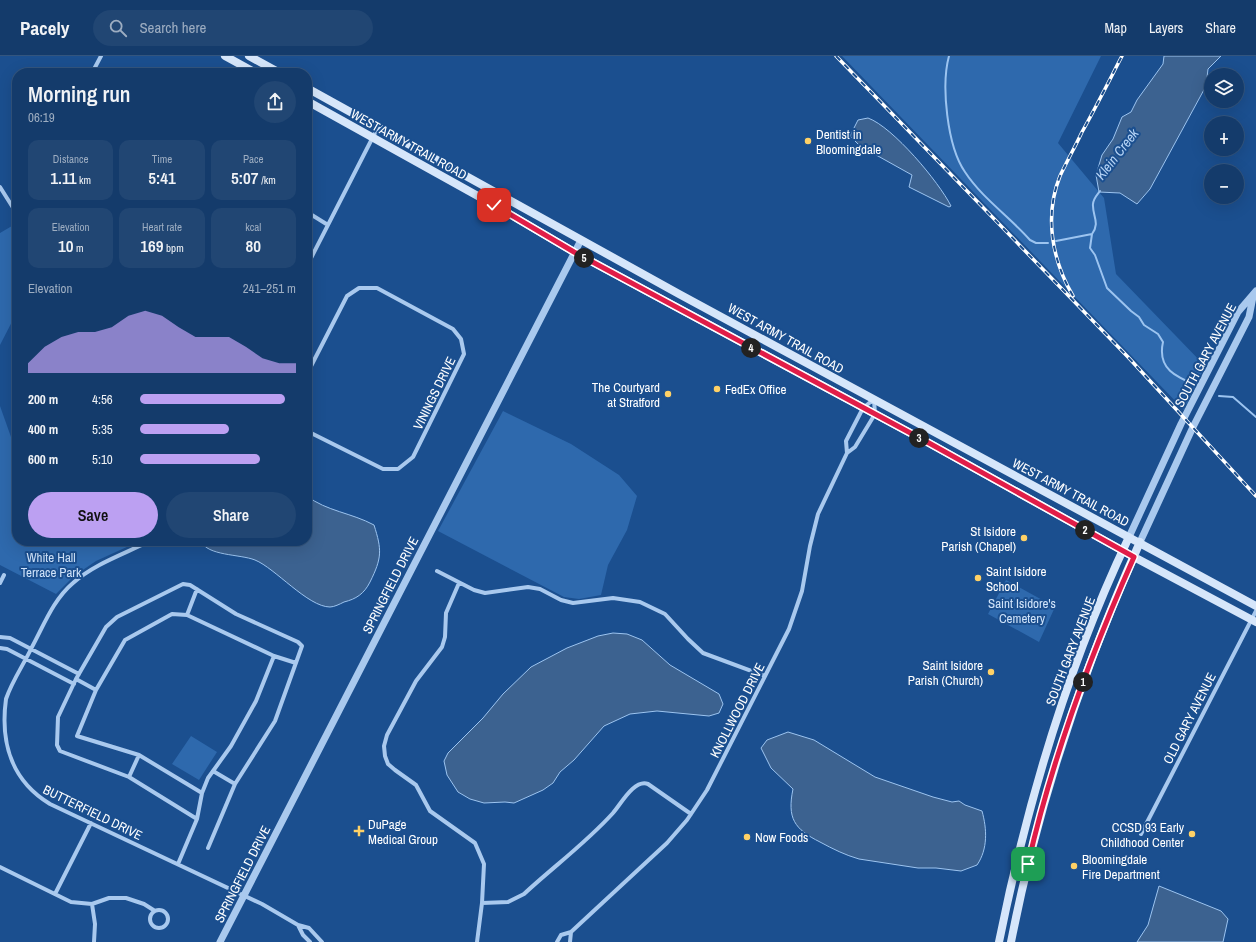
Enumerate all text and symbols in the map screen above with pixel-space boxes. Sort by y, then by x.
search box [93,10,373,46]
text: Pacely [20,15,69,41]
icon: search [107,17,129,39]
text: Search here [139,17,206,38]
text: Map [1105,19,1127,37]
text: Layers [1149,19,1183,37]
text: Share [1205,19,1236,37]
map controls [1204,68,1244,204]
button: layers [1204,68,1244,108]
text: Morning run [28,79,131,109]
button: share [254,81,296,123]
street label: WEST ARMY TRAIL ROAD [348,105,470,184]
text: 06:19 [28,109,55,126]
button: + [1204,116,1244,156]
water label: Klein Creek [1091,124,1143,183]
place label: Dentist in Bloomingdale [816,126,881,158]
marker: Dentist in Bloomingdale [803,136,813,146]
text: Distance [53,152,88,166]
text: Time [152,152,172,166]
text: Pace [243,152,264,166]
button: − [1204,164,1244,204]
text: 1.11 [50,166,77,189]
text: 5:41 [148,166,176,189]
text: 5:07 [231,166,259,189]
text: km [77,173,91,187]
text: /km [259,173,276,187]
pin [477,188,511,222]
icon: check [483,194,505,216]
text: Elevation [52,220,89,234]
text: Heart rate [142,220,182,234]
text: kcal [245,220,261,234]
text: 10 [58,234,73,257]
text: 169 [140,234,164,257]
text: 80 [246,234,261,257]
text: m [73,241,83,255]
text: bpm [164,241,184,255]
pin: 5 [574,248,594,268]
text: 5 [581,251,587,265]
text: Elevation [28,280,72,297]
text: 241–251 m [243,280,296,297]
street label: WEST ARMY TRAIL ROAD [725,299,847,378]
street label: SOUTH GARY AVENUE [1171,300,1240,410]
pin: 4 [741,338,761,358]
text: 4 [748,341,754,355]
street label: VININGS DRIVE [409,354,459,433]
place label: The Courtyard at Stratford [592,379,660,411]
place label: FedEx Office [725,381,787,398]
marker: FedEx Office [712,384,722,394]
marker: The Courtyard at Stratford [663,389,673,399]
text: 200 m [28,391,58,408]
text: 4:56 [92,391,113,408]
text: 400 m [28,421,58,438]
text: 5:35 [92,421,113,438]
pin: 3 [909,428,929,448]
text: 3 [916,431,922,445]
text: 600 m [28,451,58,468]
text: 5:10 [92,451,113,468]
street label: WEST ARMY TRAIL ROAD [1009,454,1132,531]
button: Save [28,492,158,538]
button: Share [166,492,296,538]
pin: 2 [1075,520,1095,540]
place label: St Isidore Parish (Chapel) [941,523,1016,555]
text: 2 [1082,523,1088,537]
marker: St Isidore Parish (Chapel) [1019,533,1029,543]
street label: SPRINGFIELD DRIVE [359,534,422,637]
park label: White Hall Terrace Park [21,549,82,581]
place label: Saint Isidore School [986,563,1047,595]
marker: Saint Isidore School [973,573,983,583]
street label: SOUTH GARY AVENUE [1042,594,1099,708]
park label: Saint Isidore's Cemetery [988,595,1056,627]
place label: Saint Isidore Parish (Church) [908,657,983,689]
street label: KNOLLWOOD DRIVE [706,660,769,760]
marker: Saint Isidore Parish (Church) [986,667,996,677]
street label: OLD GARY AVENUE [1159,670,1220,767]
pin: 1 [1073,672,1093,692]
text: 1 [1080,675,1086,689]
street label: BUTTERFIELD DRIVE [40,781,145,844]
place label: DuPage Medical Group [368,816,438,848]
place label: CCSD 93 Early Childhood Center [1100,819,1185,851]
street label: SPRINGFIELD DRIVE [211,823,274,926]
marker: DuPage Medical Group [353,825,365,837]
place label: Now Foods [755,829,808,846]
marker: CCSD 93 Early Childhood Center [1187,829,1197,839]
marker: Now Foods [742,832,752,842]
pin [1011,847,1045,881]
place label: Bloomingdale Fire Department [1082,851,1160,883]
icon: arrive [1017,853,1039,875]
marker: Bloomingdale Fire Department [1069,861,1079,871]

